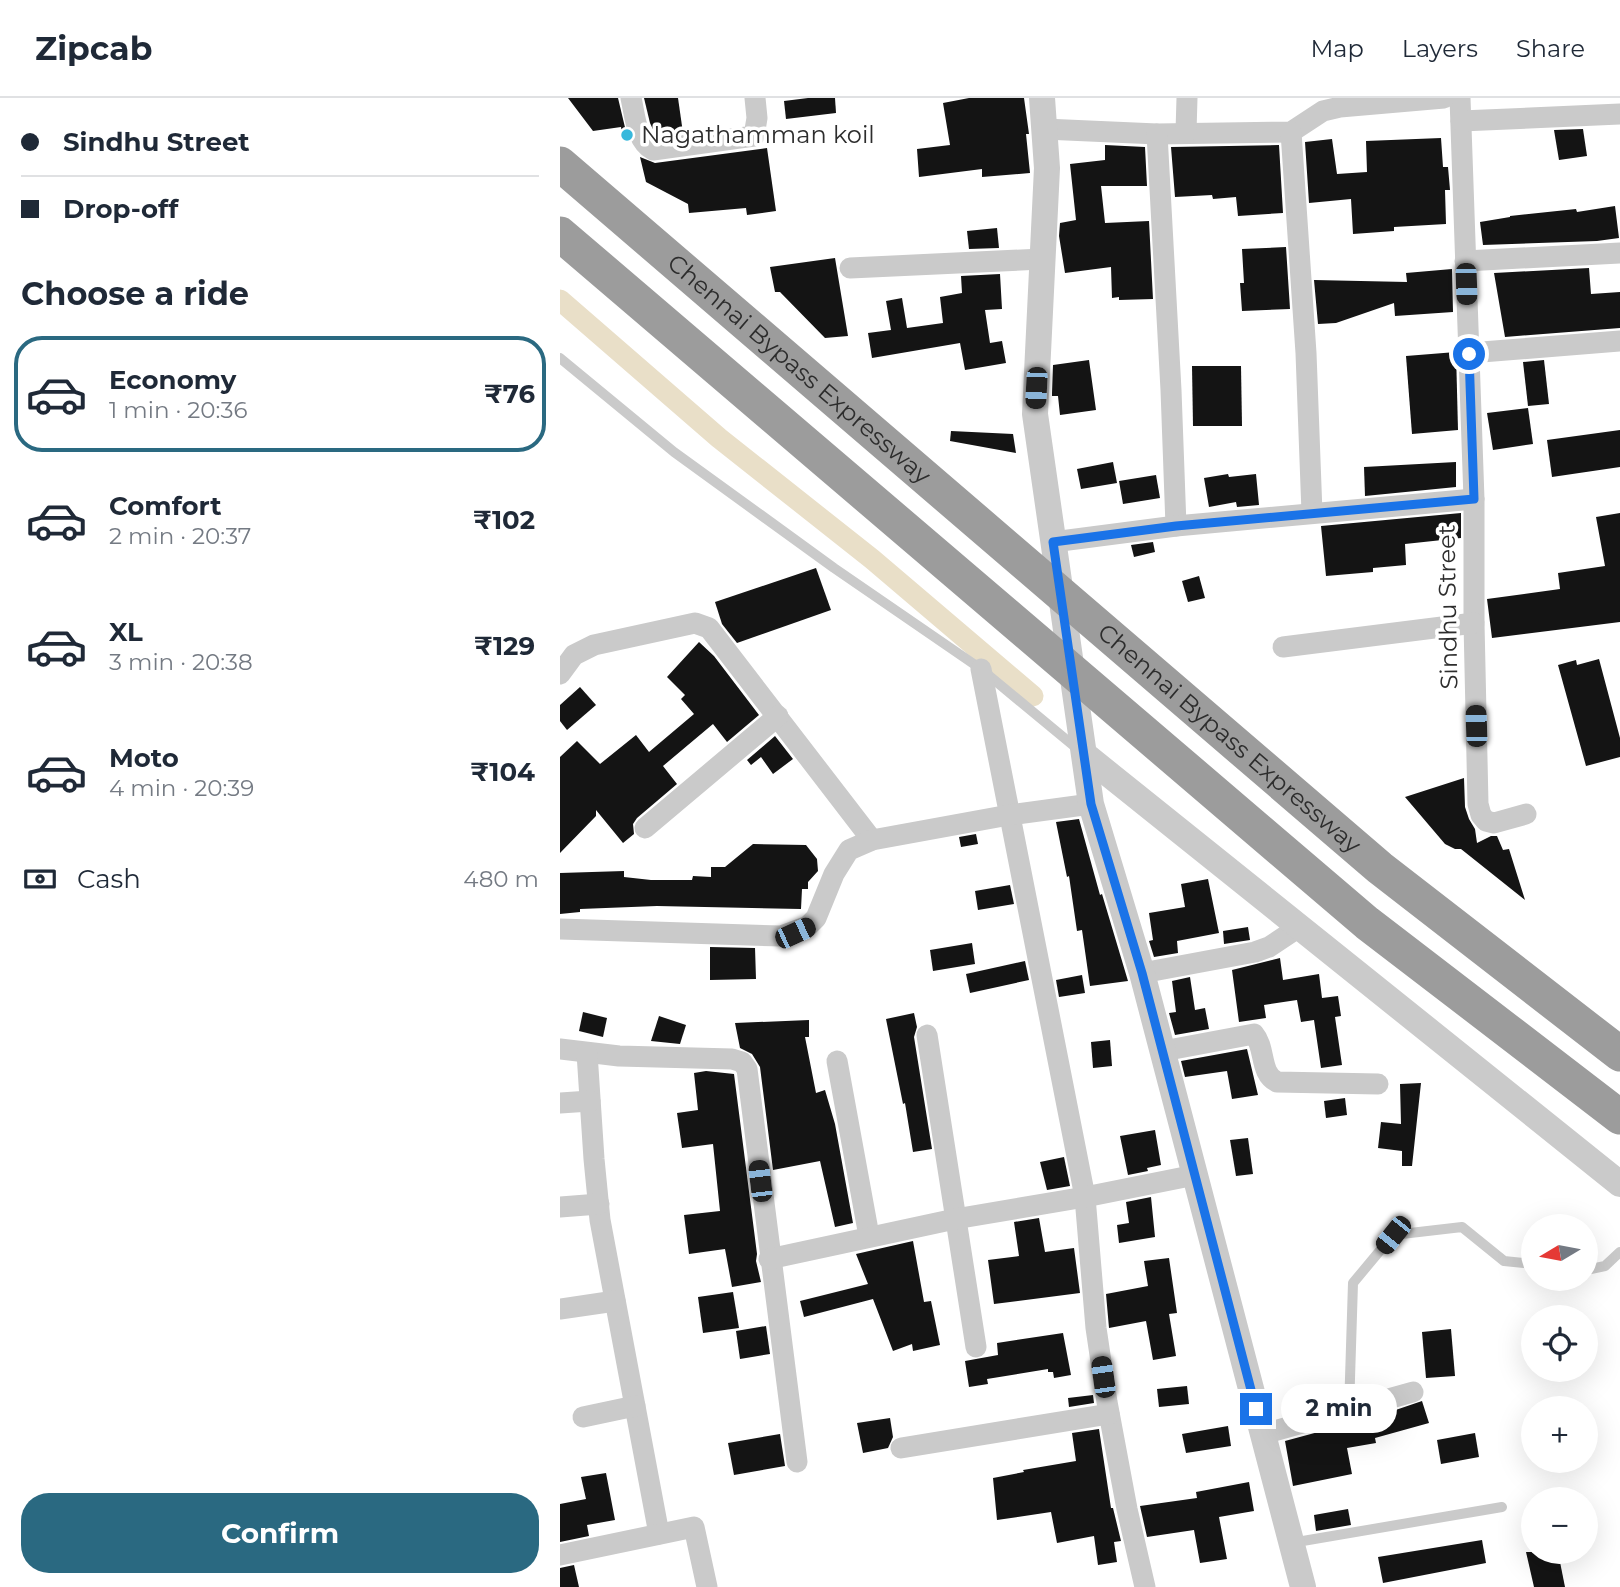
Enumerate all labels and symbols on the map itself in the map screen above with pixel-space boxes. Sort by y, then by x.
place label: Nagathamman koil [641,120,875,149]
marker: Nagathamman koil [619,127,635,143]
street label: Chennai Bypass Expressway [662,248,937,490]
car [1455,263,1478,305]
route start [1453,338,1485,370]
car [1025,366,1048,410]
street label: Sindhu Street [1432,524,1463,690]
street label: Chennai Bypass Expressway [1092,617,1367,859]
car [1465,705,1488,747]
car [772,915,819,951]
car [748,1159,773,1203]
car [1372,1212,1415,1258]
north arrow [1521,1214,1598,1292]
car [1090,1355,1117,1399]
callout: 2 min [1280,1384,1396,1434]
route end [1240,1393,1272,1425]

